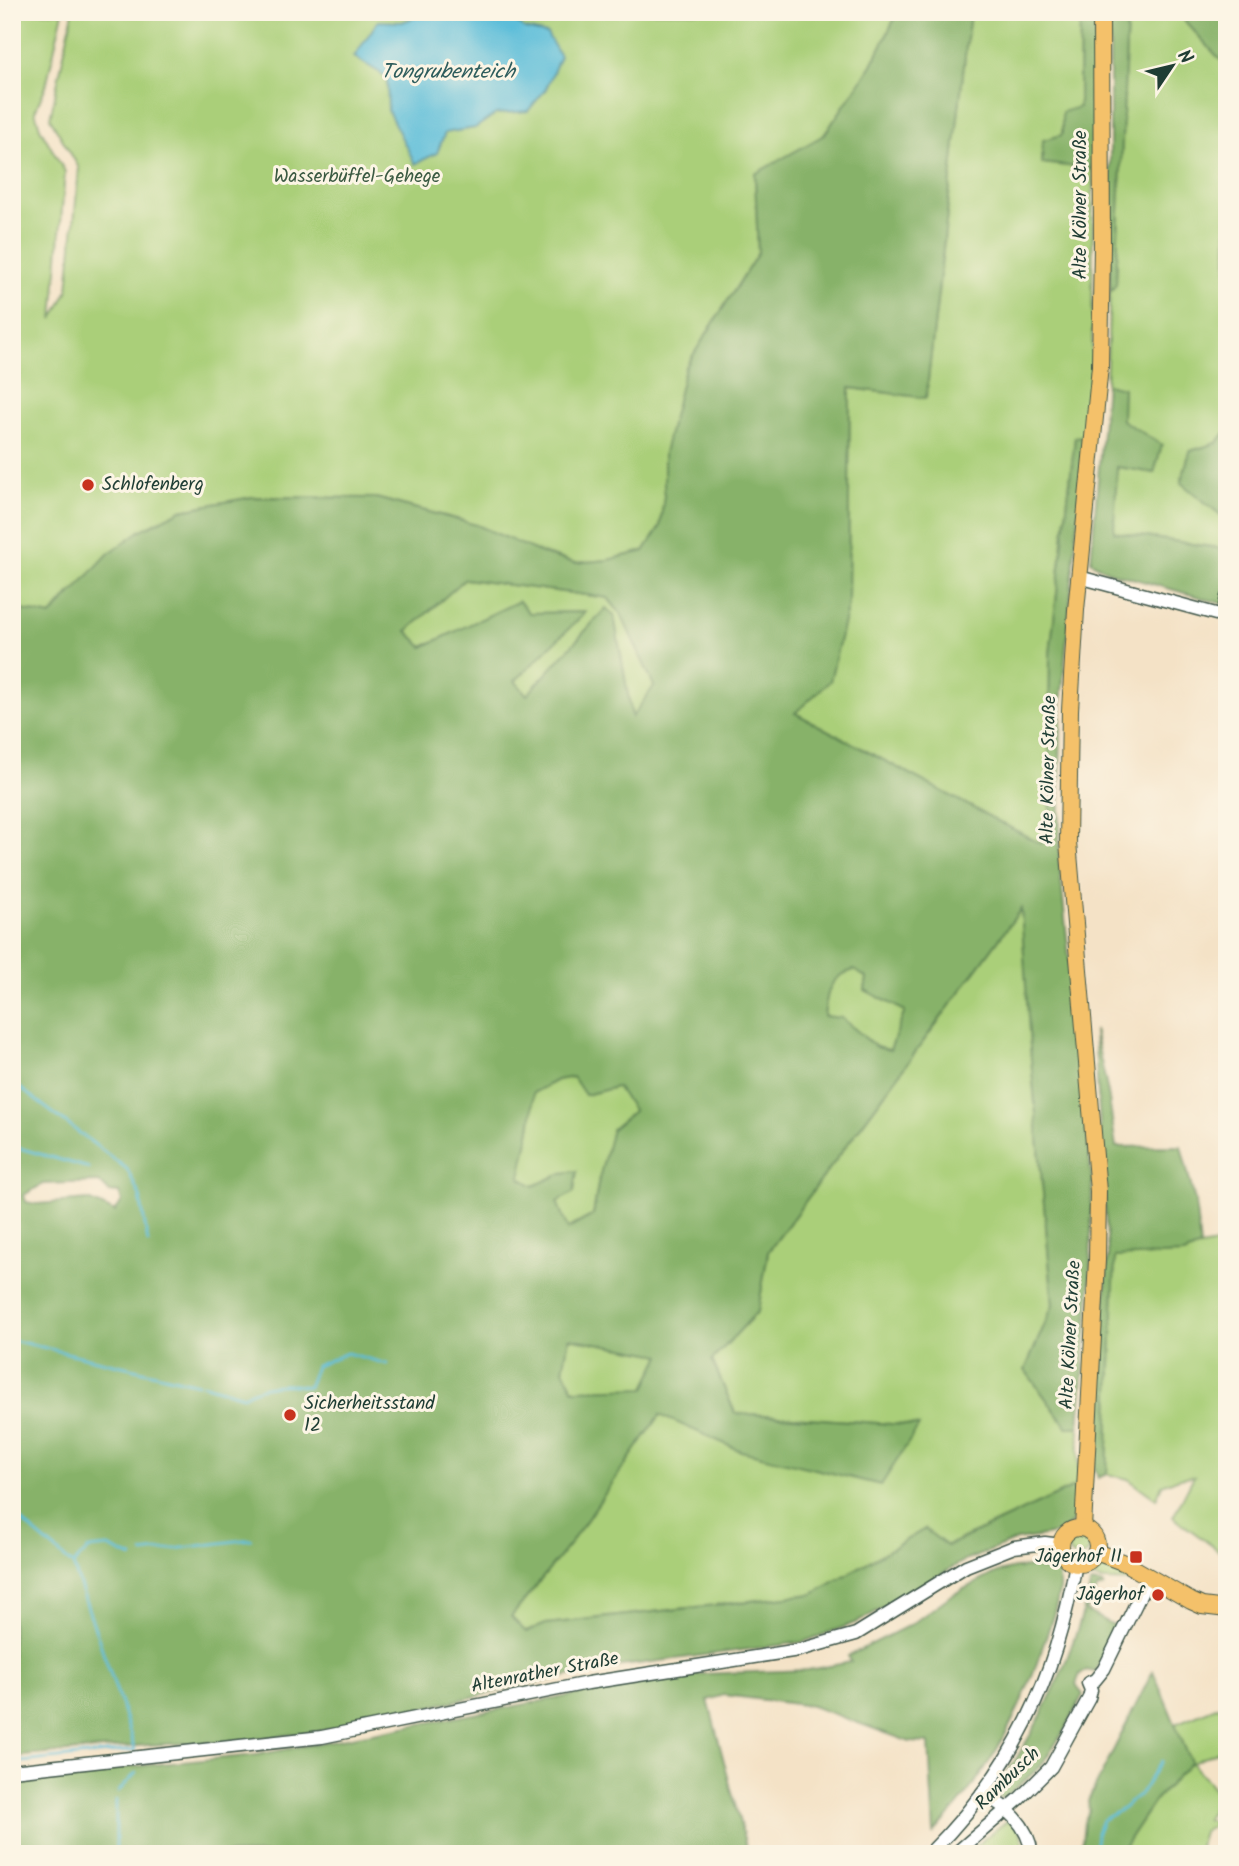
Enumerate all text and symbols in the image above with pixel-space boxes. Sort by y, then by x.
north arrow [1138,32,1208,102]
text: N [1169,44,1200,71]
water label: Tongrubenteich [381,56,517,89]
street label: Alte Kölner Straße [1066,130,1096,280]
park label: Wasserbüffel-Gehege [274,162,441,192]
place label: Schlofenberg [102,470,204,500]
marker: Schlofenberg [80,477,96,493]
street label: Alte Kölner Straße [1033,695,1065,845]
street label: Alte Kölner Straße [1052,1259,1090,1410]
place label: Sicherheitsstand 12 [304,1389,435,1441]
marker: Sicherheitsstand 12 [282,1407,298,1423]
place label: Jägerhof II [1035,1542,1122,1572]
marker: Jägerhof II [1128,1549,1144,1565]
place label: Jägerhof [1076,1580,1146,1610]
marker: Jägerhof [1150,1587,1166,1603]
street label: Altenrather Straße [469,1644,622,1702]
street label: Rambusch [968,1740,1048,1818]

